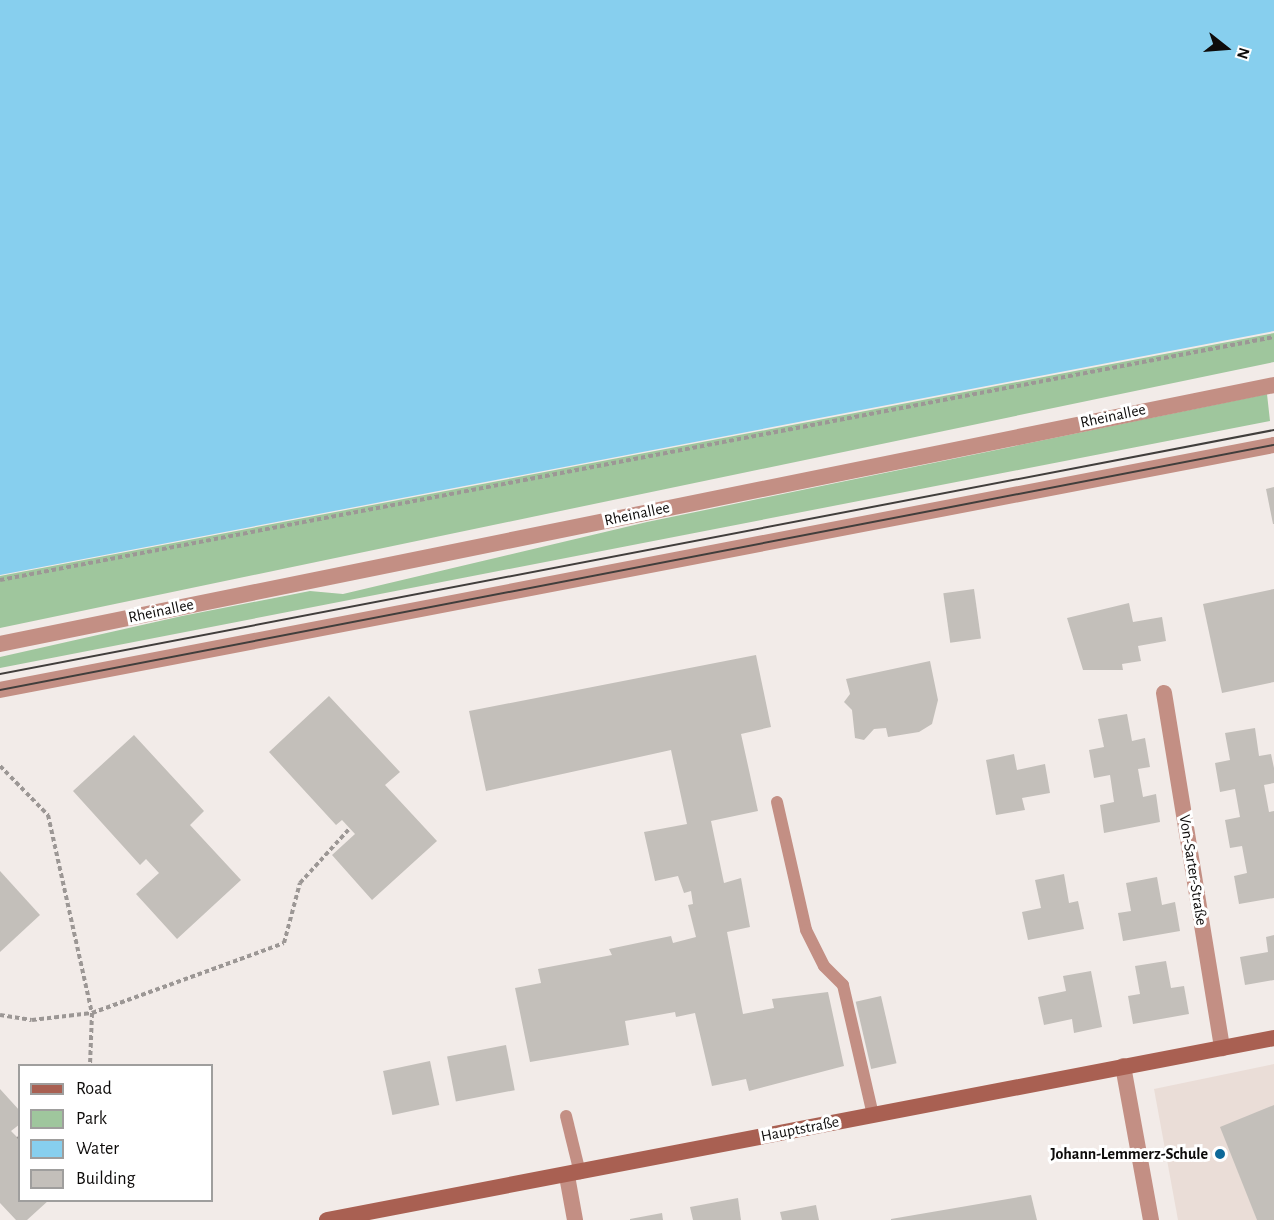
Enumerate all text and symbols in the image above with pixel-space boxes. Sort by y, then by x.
north arrow [1196,18,1256,78]
text: N [1234,46,1252,61]
street label: Rheinallee [1078,400,1148,432]
street label: Rheinallee [602,498,672,530]
street label: Rheinallee [126,595,196,627]
street label: Von-Sarter-Straße [1175,813,1211,927]
legend [18,1064,213,1202]
text: Road [76,1080,112,1098]
text: Park [76,1110,107,1128]
street label: Hauptstraße [759,1112,841,1146]
text: Water [76,1140,119,1158]
place label: Johann-Lemmerz-Schule [1050,1144,1208,1164]
marker: Johann-Lemmerz-Schule [1213,1147,1227,1161]
text: Building [76,1170,135,1188]

